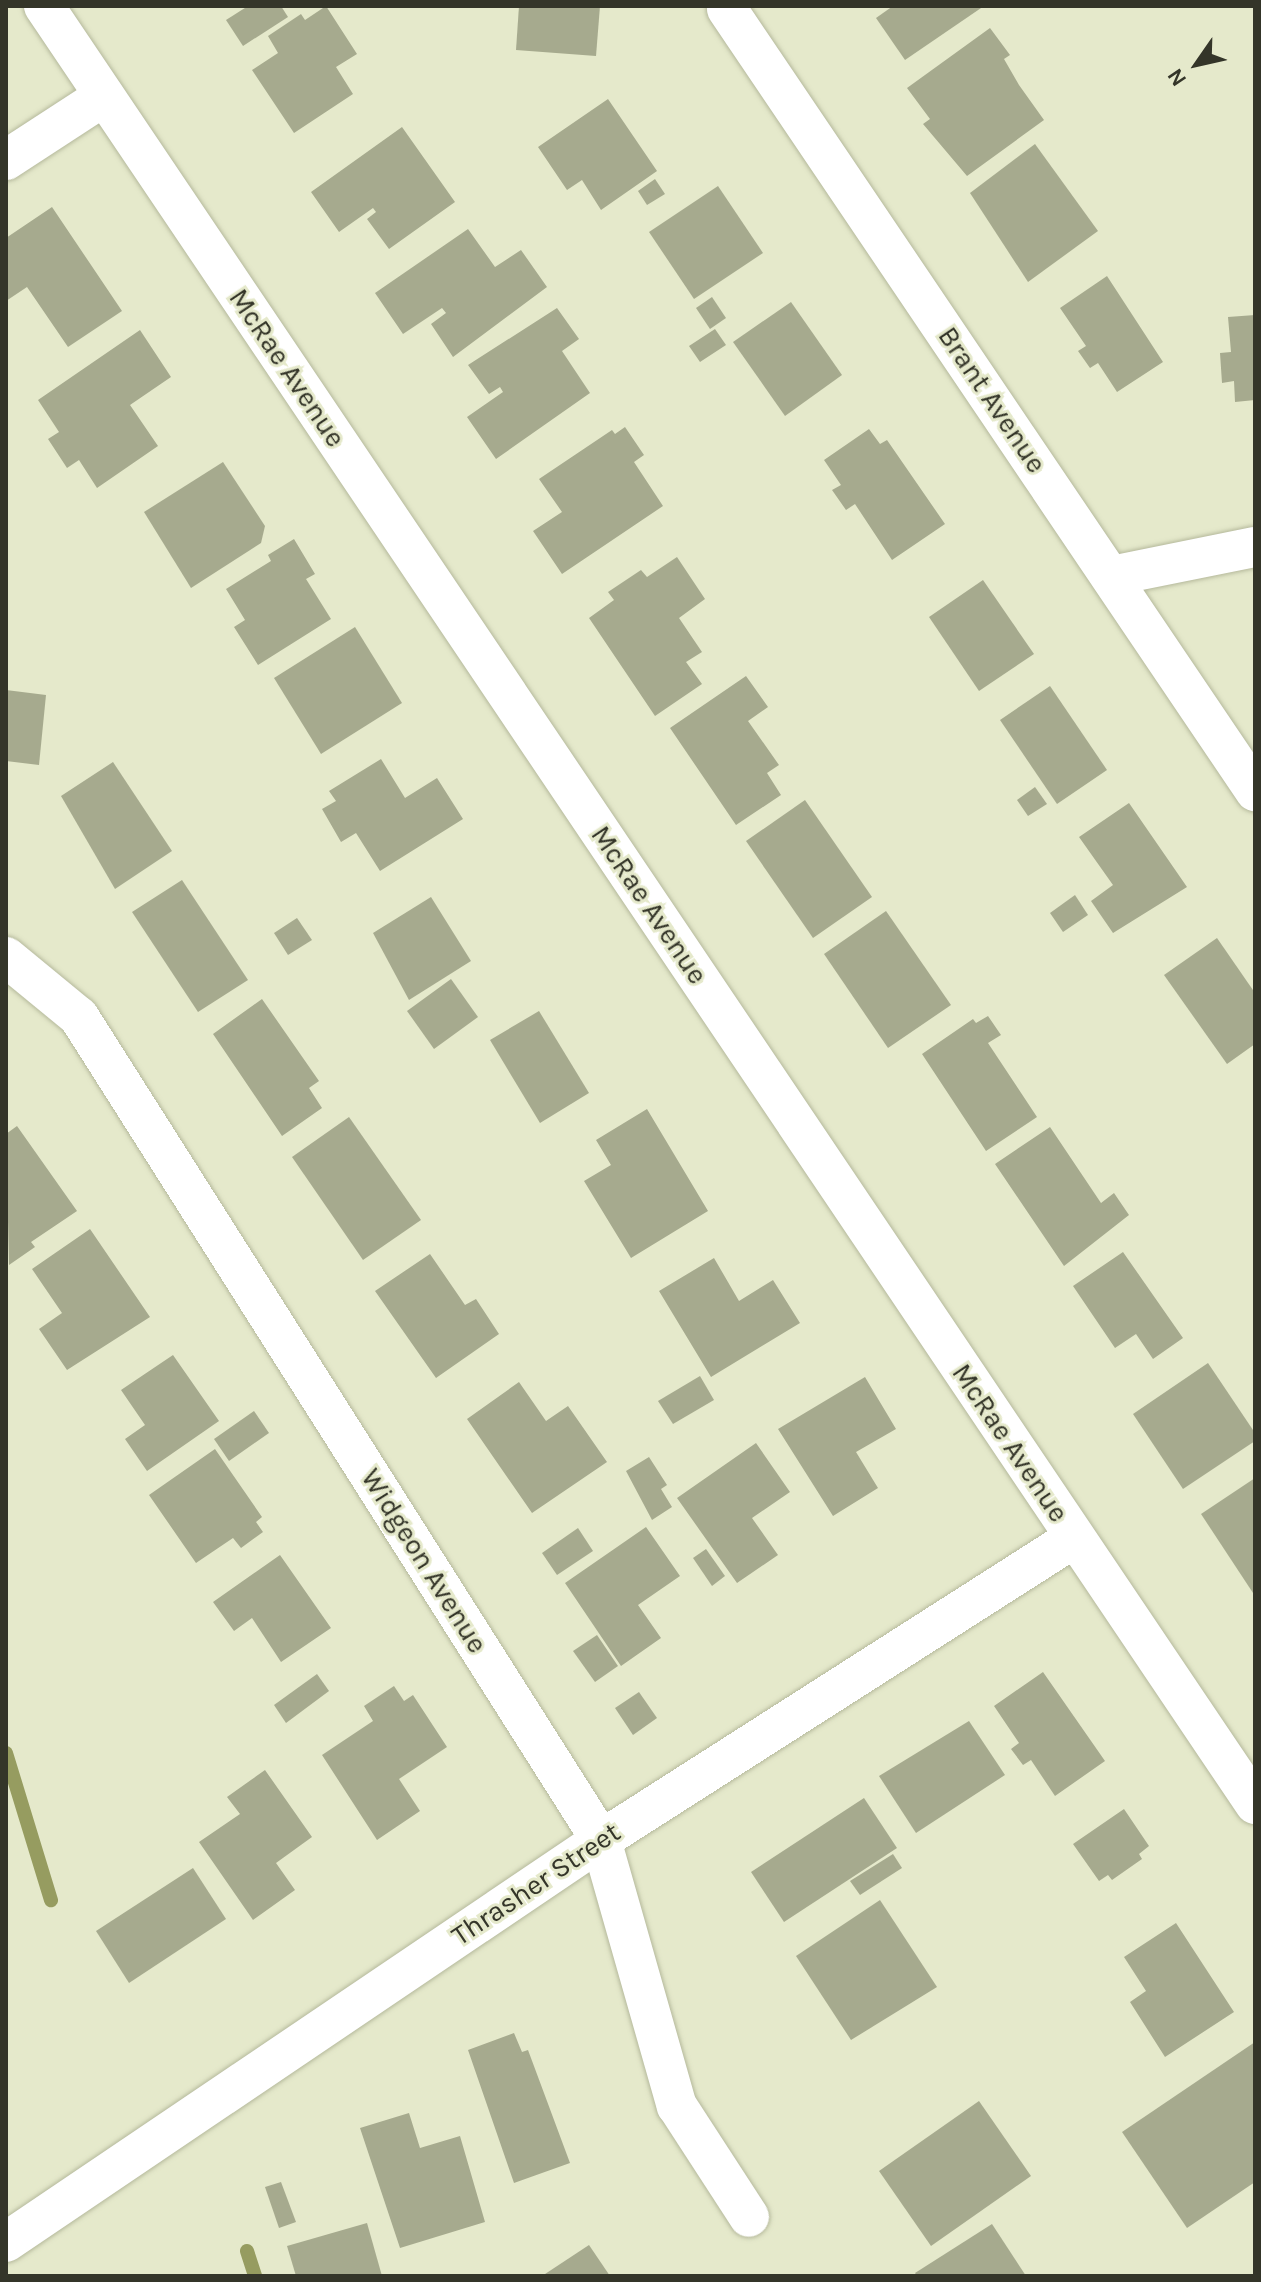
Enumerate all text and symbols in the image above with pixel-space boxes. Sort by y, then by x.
north arrow [1157,24,1237,104]
text: N [1162,64,1192,91]
street label: McRae Avenue [222,282,352,454]
street label: Brant Avenue [931,320,1053,480]
street label: McRae Avenue [584,819,714,991]
street label: McRae Avenue [945,1357,1075,1529]
street label: Widgeon Avenue [354,1463,494,1659]
street label: Thrasher Street [445,1815,627,1953]

